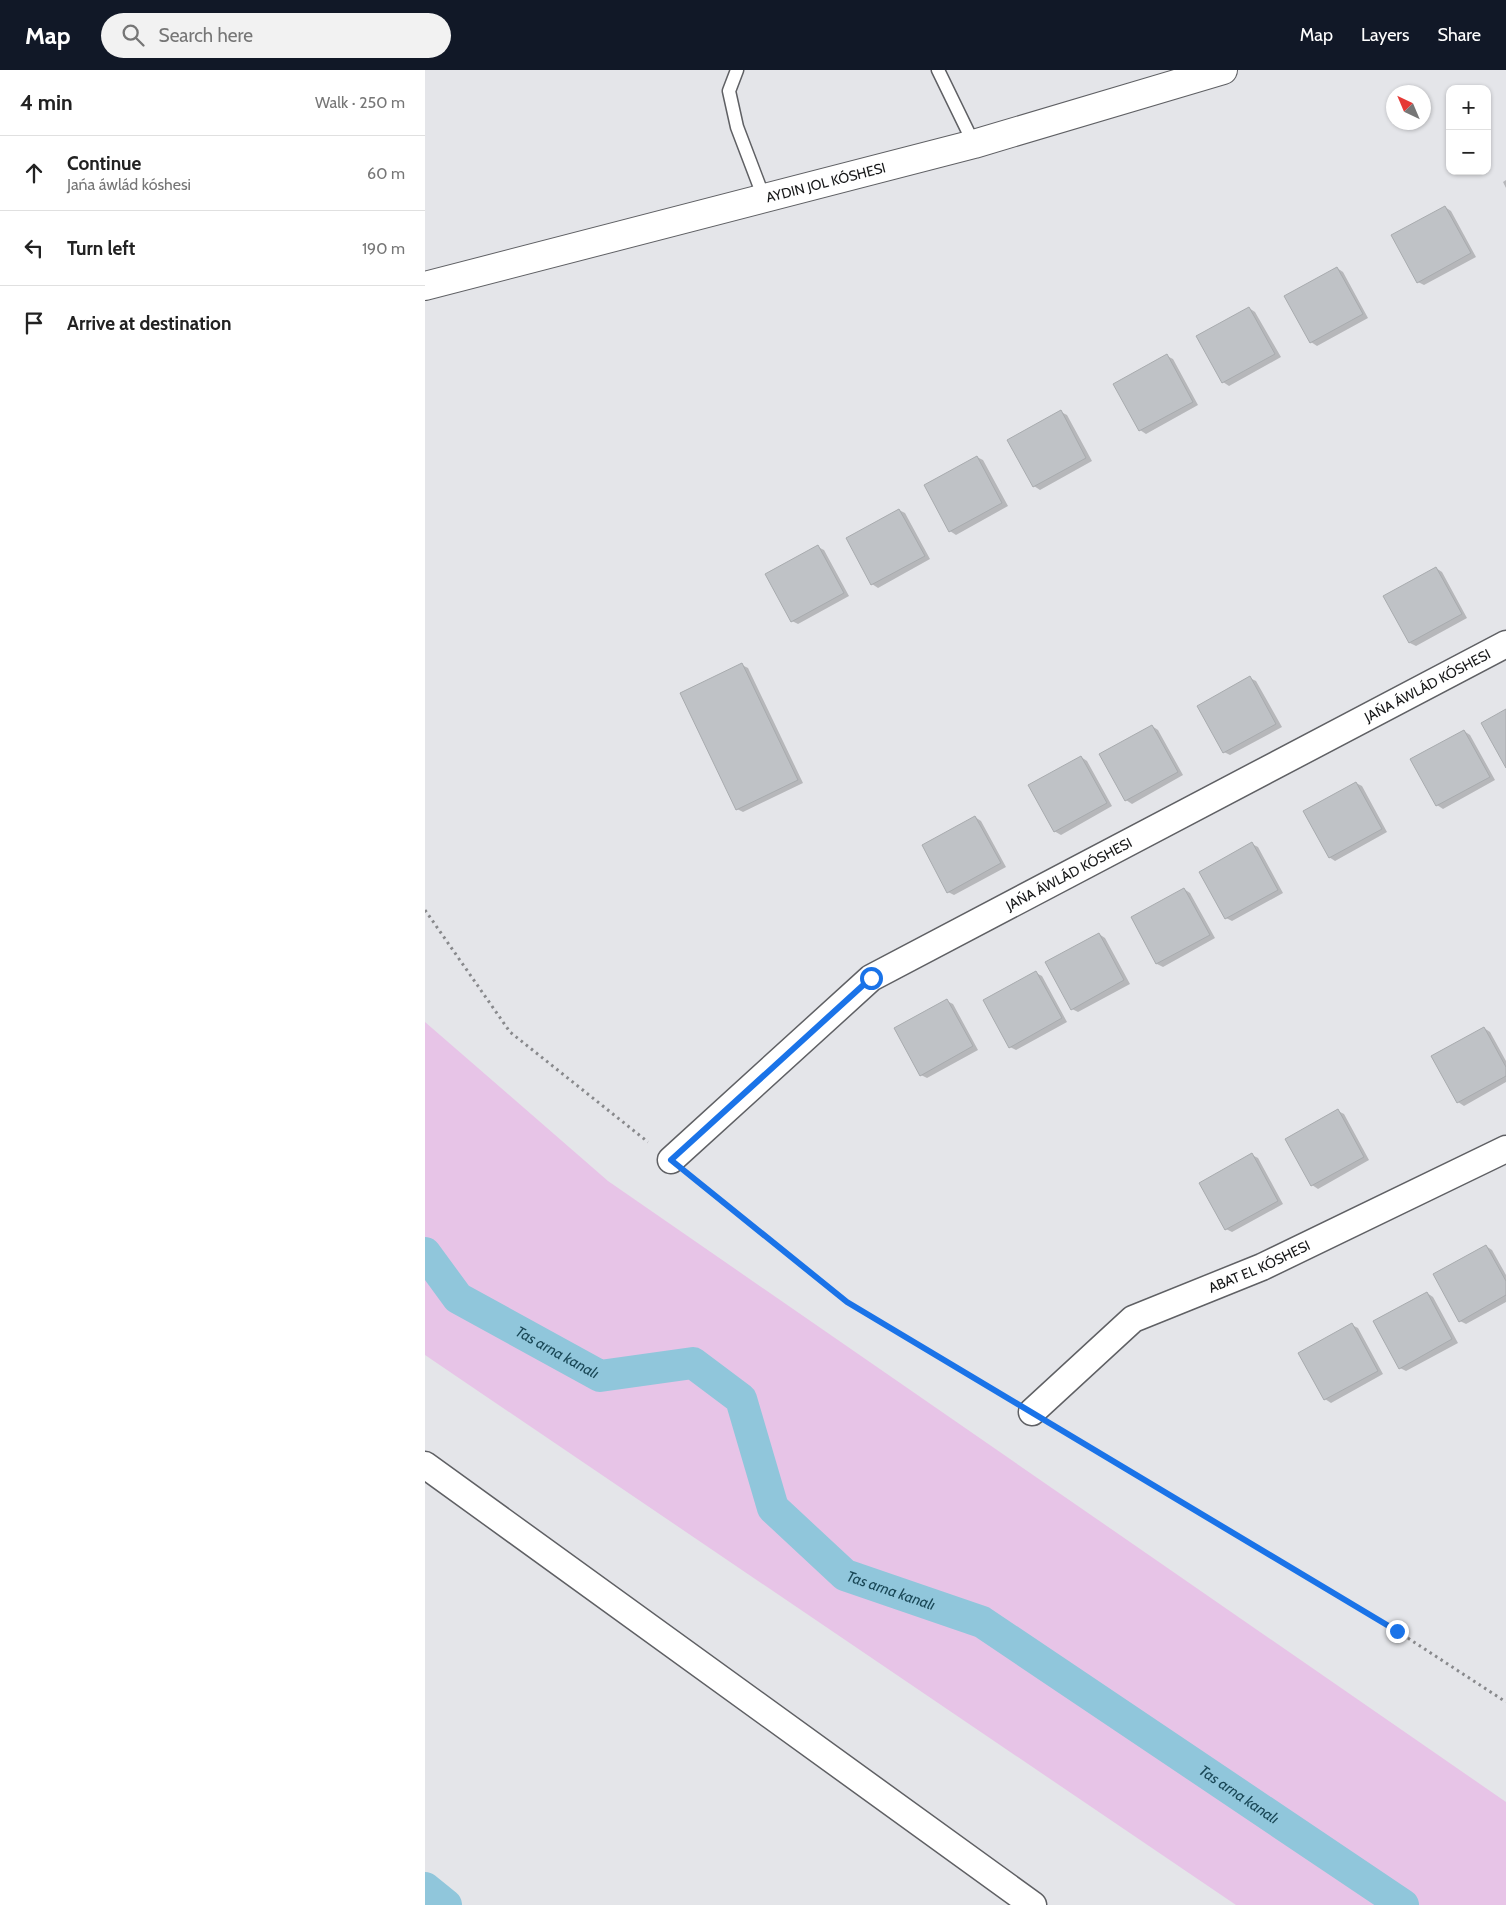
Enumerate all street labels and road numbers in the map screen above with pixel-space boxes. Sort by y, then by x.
street label: AYDIN JOL KÓSHESI [764,158,888,206]
street label: JAŃA ÁWLÁD KÓSHESI [1360,645,1494,726]
street label: JAŃA ÁWLÁD KÓSHESI [1002,833,1135,915]
street label: ABAT EL KÓSHESI [1206,1236,1313,1297]

